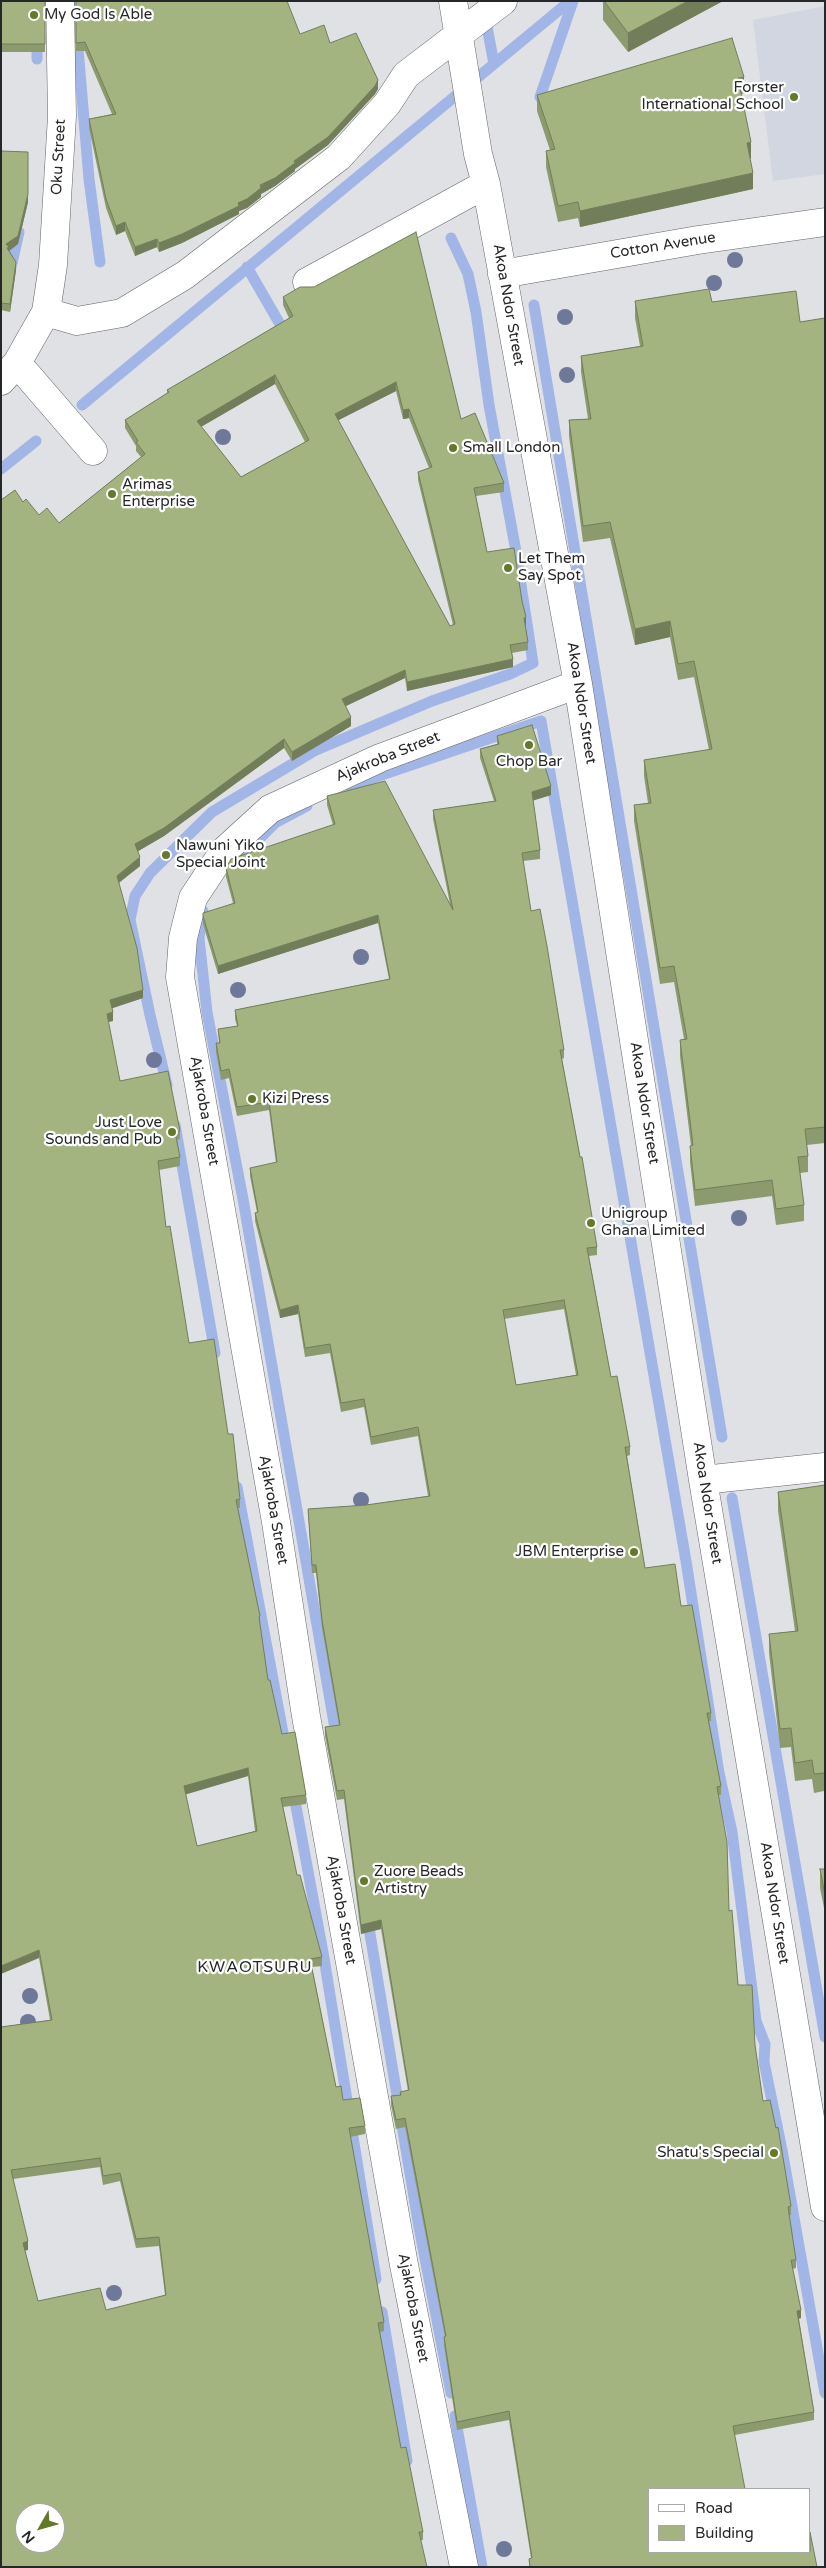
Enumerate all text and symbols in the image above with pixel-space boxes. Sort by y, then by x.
place label: My God Is Able [44,6,152,24]
marker: My God Is Able [28,9,40,21]
place label: Forster International School [642,79,784,114]
marker: Forster International School [788,91,800,103]
street label: Oku Street [48,119,70,195]
street label: Cotton Avenue [609,229,717,263]
street label: Akoa Ndor Street [488,243,528,367]
place label: Small London [463,439,560,457]
marker: Small London [447,442,459,454]
place label: Arimas Enterprise [122,476,195,511]
marker: Arimas Enterprise [106,488,118,500]
place label: Let Them Say Spot [518,550,585,585]
marker: Let Them Say Spot [502,562,514,574]
street label: Akoa Ndor Street [562,641,600,765]
street label: Ajakroba Street [333,728,443,786]
marker: Chop Bar [523,739,535,751]
place label: Chop Bar [496,753,562,771]
place label: Nawuni Yiko Special Joint [176,837,265,872]
marker: Nawuni Yiko Special Joint [160,849,172,861]
street label: Akoa Ndor Street [625,1041,663,1165]
street label: Ajakroba Street [186,1055,222,1167]
place label: Kizi Press [262,1090,329,1108]
marker: Kizi Press [246,1093,258,1105]
place label: Just Love Sounds and Pub [45,1114,162,1149]
marker: Just Love Sounds and Pub [166,1126,178,1138]
place label: Unigroup Ghana Limited [601,1205,705,1240]
marker: Unigroup Ghana Limited [585,1217,597,1229]
street label: Akoa Ndor Street [688,1441,726,1565]
street label: Ajakroba Street [255,1454,291,1566]
place label: JBM Enterprise [515,1543,624,1561]
marker: JBM Enterprise [628,1546,640,1558]
street label: Akoa Ndor Street [755,1841,793,1965]
street label: Ajakroba Street [323,1854,359,1966]
place label: Zuore Beads Artistry [374,1863,464,1898]
marker: Zuore Beads Artistry [358,1875,370,1887]
district label: KWAOTSURU [196,1958,314,1978]
place label: Shatu's Special [657,2144,764,2162]
marker: Shatu's Special [768,2147,780,2159]
street label: Ajakroba Street [394,2252,432,2364]
legend [648,2488,811,2553]
text: Road [695,2499,733,2517]
north arrow [15,2503,65,2553]
text: Building [695,2524,754,2542]
text: N [18,2527,39,2547]

